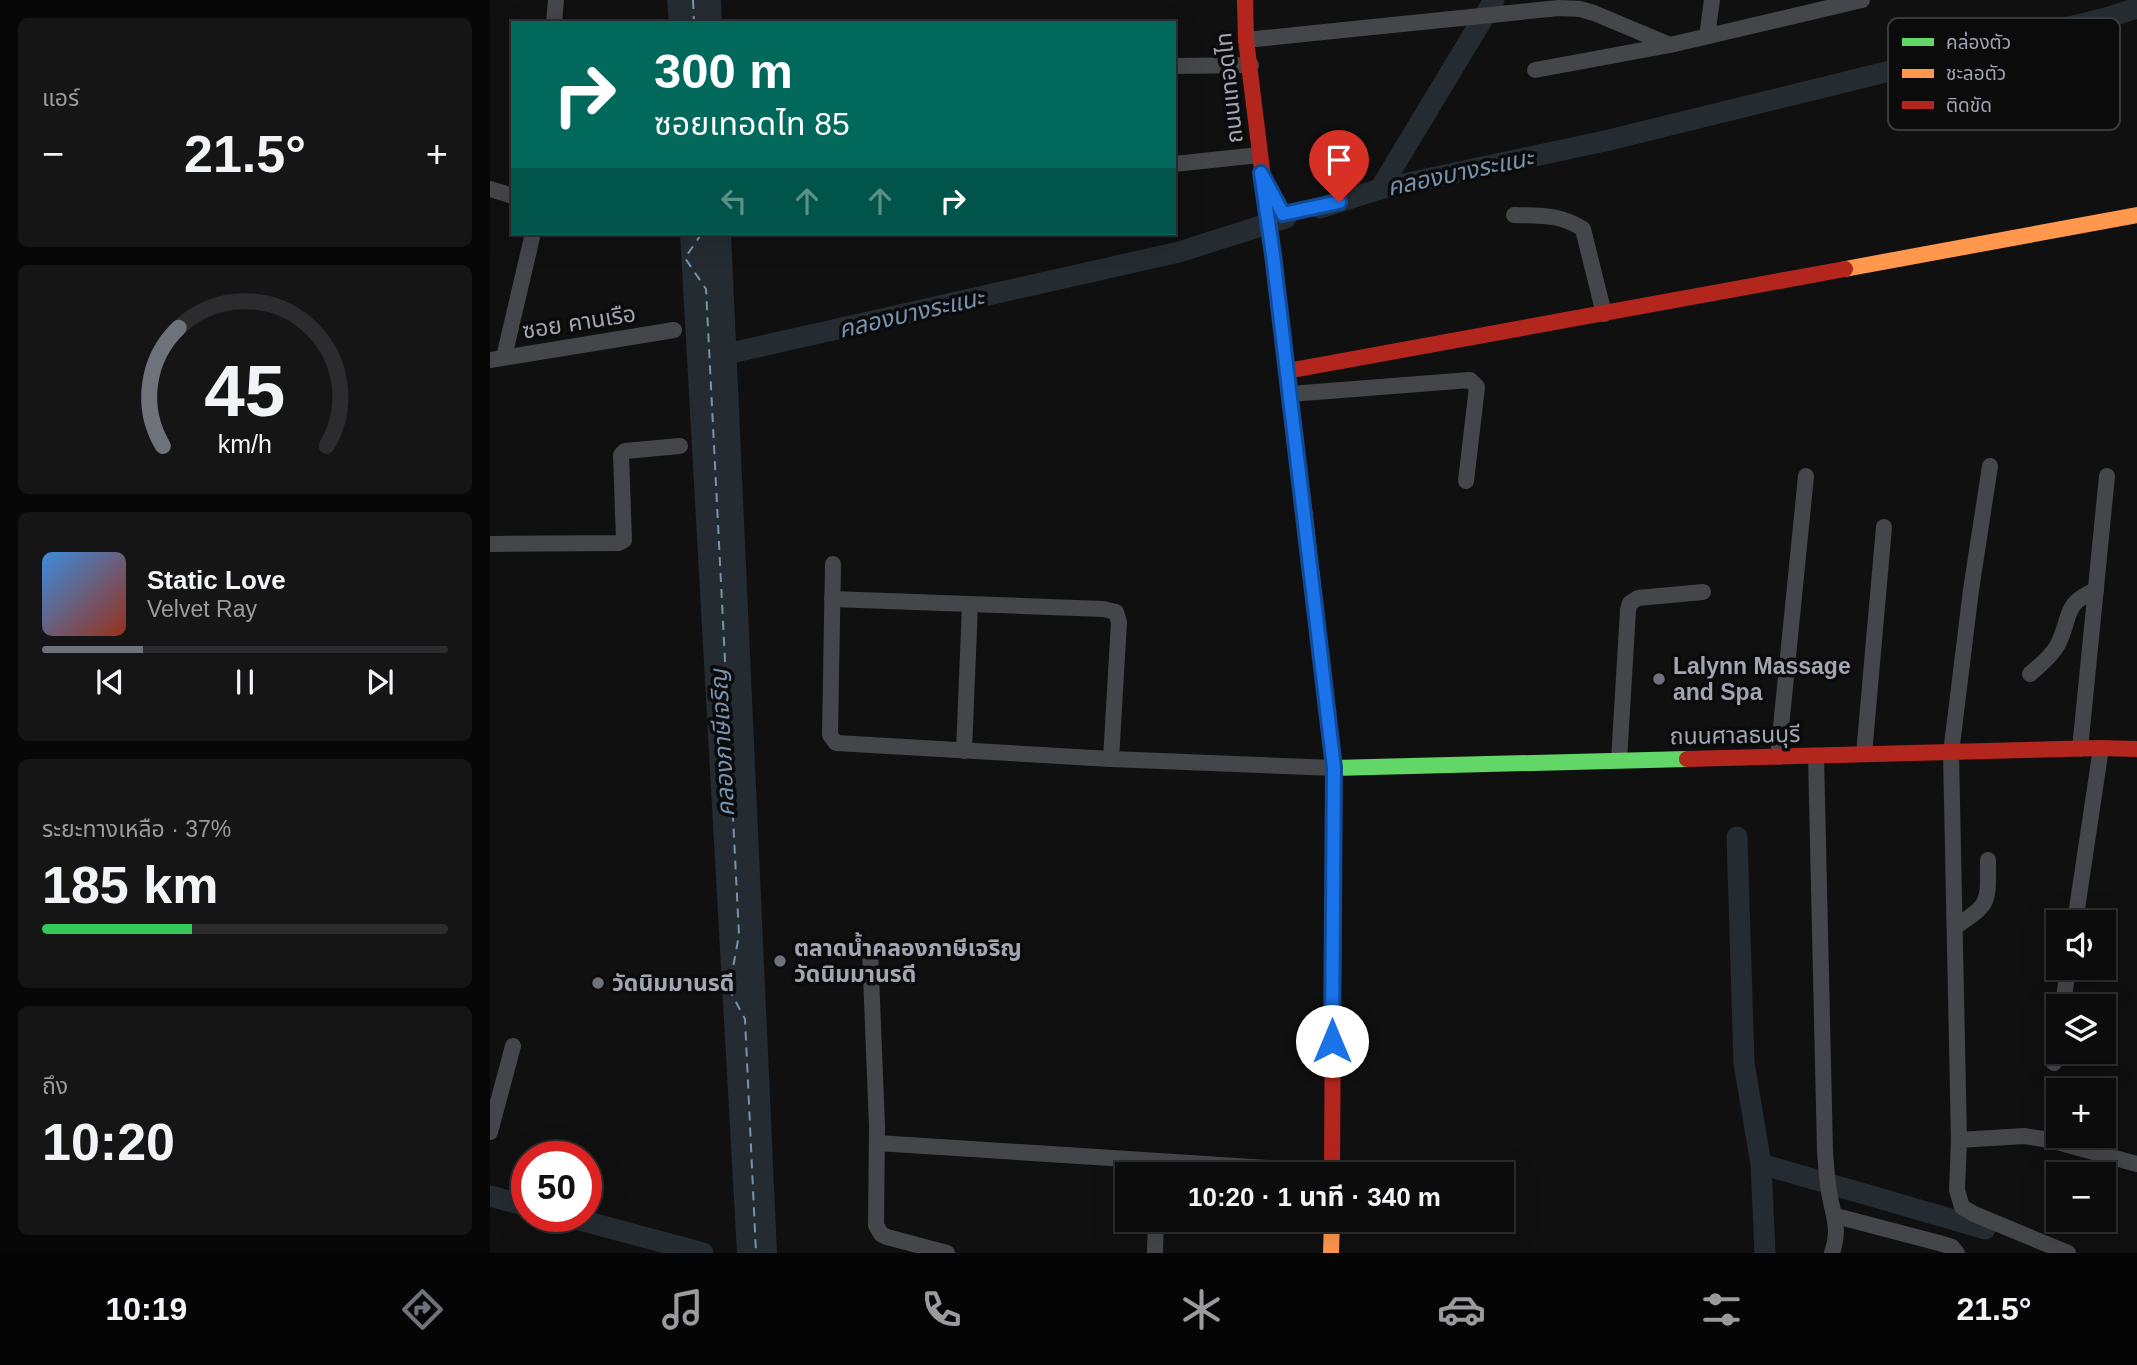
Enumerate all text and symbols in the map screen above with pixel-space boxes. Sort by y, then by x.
legend [1888,18,2120,130]
street label: ถนนเทอดไท [1210,31,1248,145]
text: คล่องตัว [1946,31,2011,53]
text: 300 m [654,44,793,98]
icon: right [539,49,630,140]
text: ชะลอตัว [1946,63,2006,84]
text: แอร์ [42,85,79,111]
text: ติดขัด [1946,95,1992,116]
text: ซอยเทอดไท 85 [654,106,850,142]
text: 21.5° [184,125,306,183]
pin [1309,130,1369,202]
text: − [42,133,64,175]
text: + [426,133,448,175]
icon: arrive [1320,141,1358,179]
water label: คลองบางระแนะ [1385,143,1537,201]
icon: left [715,182,753,220]
icon: ahead [788,182,826,220]
icon: ahead [861,182,899,220]
icon: right [934,182,972,220]
water label: คลองบางระแนะ [836,283,988,343]
street label: ซอย คานเรือ [520,300,638,344]
text: 45 [205,350,285,431]
text: km/h [218,429,272,457]
text: Static Love [147,565,286,595]
text: Velvet Ray [147,596,257,622]
place label: Lalynn Massage and Spa [1673,653,1851,705]
icon: previous [91,663,129,701]
icon: pause [226,663,264,701]
icon: next [361,663,399,701]
water label: คลองภาษีเจริญ [705,668,739,817]
marker: Lalynn Massage and Spa [1651,671,1667,687]
street label: ถนนศาลธนบุรี [1669,721,1801,750]
text: ระยะทางเหลือ · 37% [42,816,231,842]
text: 185 km [42,856,218,914]
map controls [2046,910,2116,1232]
button: sound [2046,910,2116,980]
place label: ตลาดน้ำคลองภาษีเจริญ วัดนิมมานรดี [794,932,1022,987]
marker: ตลาดน้ำคลองภาษีเจริญ วัดนิมมานรดี [772,953,788,969]
place label: วัดนิมมานรดี [612,970,734,996]
marker: วัดนิมมานรดี [590,975,606,991]
button: layers [2046,994,2116,1064]
position arrow [1295,1004,1369,1078]
text: ถึง [42,1073,68,1099]
button: + [2046,1078,2116,1148]
text: 10:20 [42,1113,175,1171]
speed limit sign: 50 [511,1141,602,1232]
button: − [2046,1162,2116,1232]
text: 10:20 · 1 นาที · 340 m [1188,1182,1441,1212]
icon: directions [398,1285,447,1334]
icon: music [658,1285,707,1334]
icon: phone [917,1285,966,1334]
icon: climate [1177,1285,1226,1334]
icon: car [1437,1285,1486,1334]
icon: filters [1697,1285,1746,1334]
text: 10:19 [105,1291,187,1327]
text: 21.5° [1956,1291,2032,1327]

